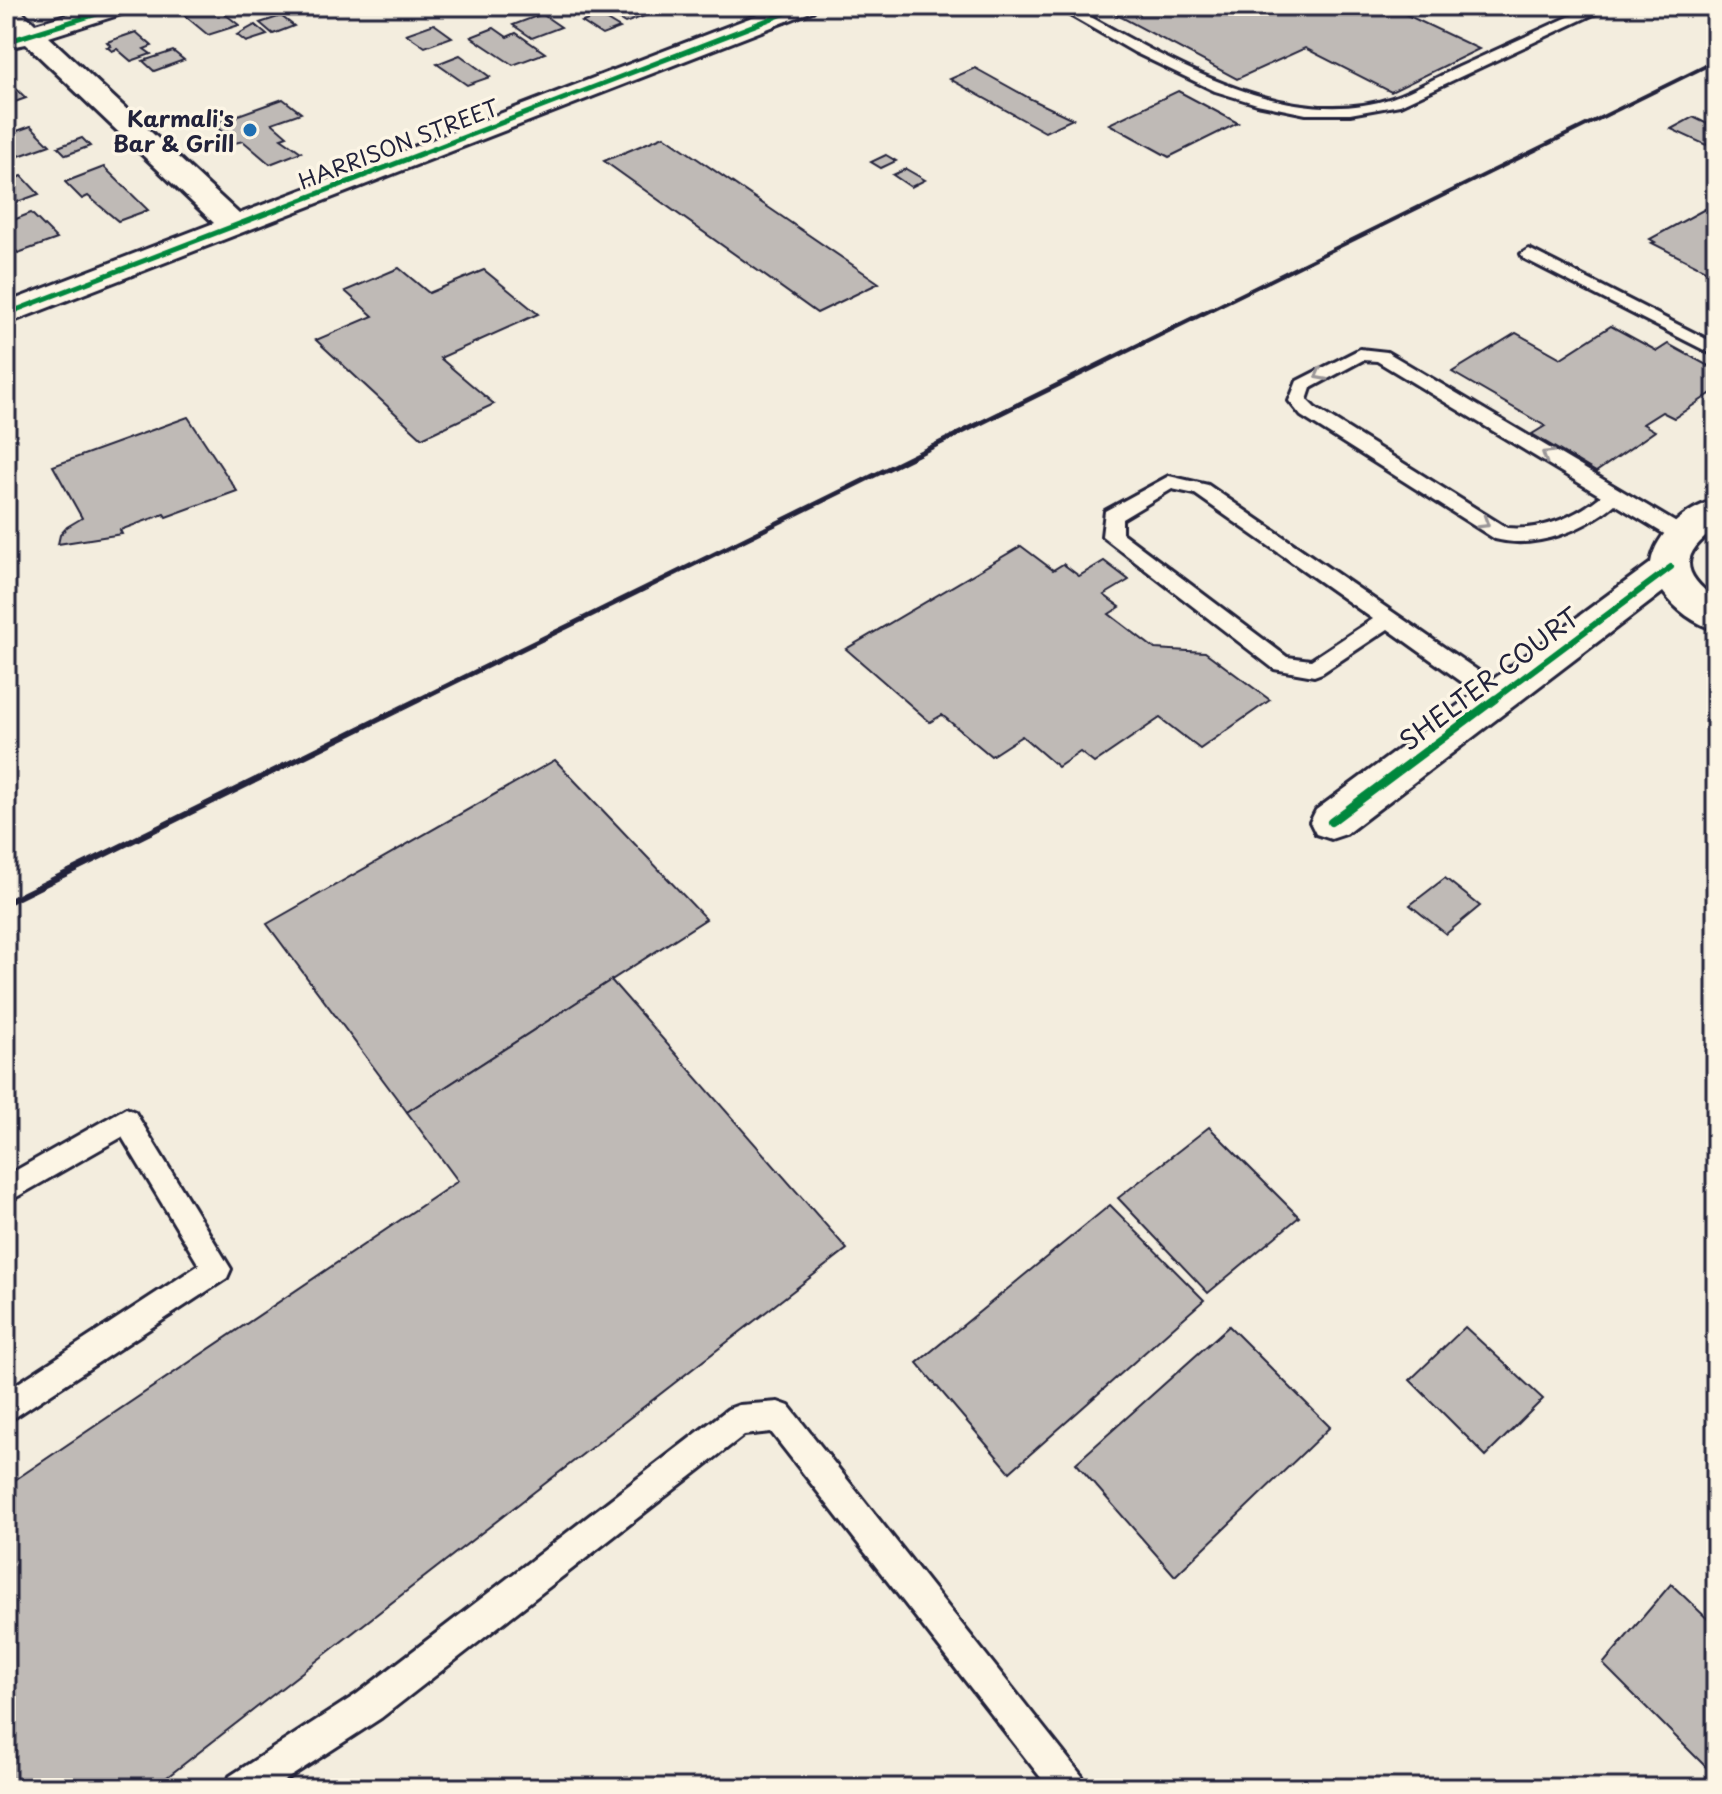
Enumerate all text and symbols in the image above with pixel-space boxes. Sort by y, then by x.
street label: HARRISON STREET [293,90,503,196]
place label: Karmali's Bar & Grill [113,101,234,159]
marker: Karmali's Bar & Grill [241,121,259,139]
one-way arrow [1314,366,1328,381]
one-way arrow [1541,449,1556,465]
one-way arrow [1475,514,1490,529]
street label: SHELTER COURT [1391,597,1588,759]

